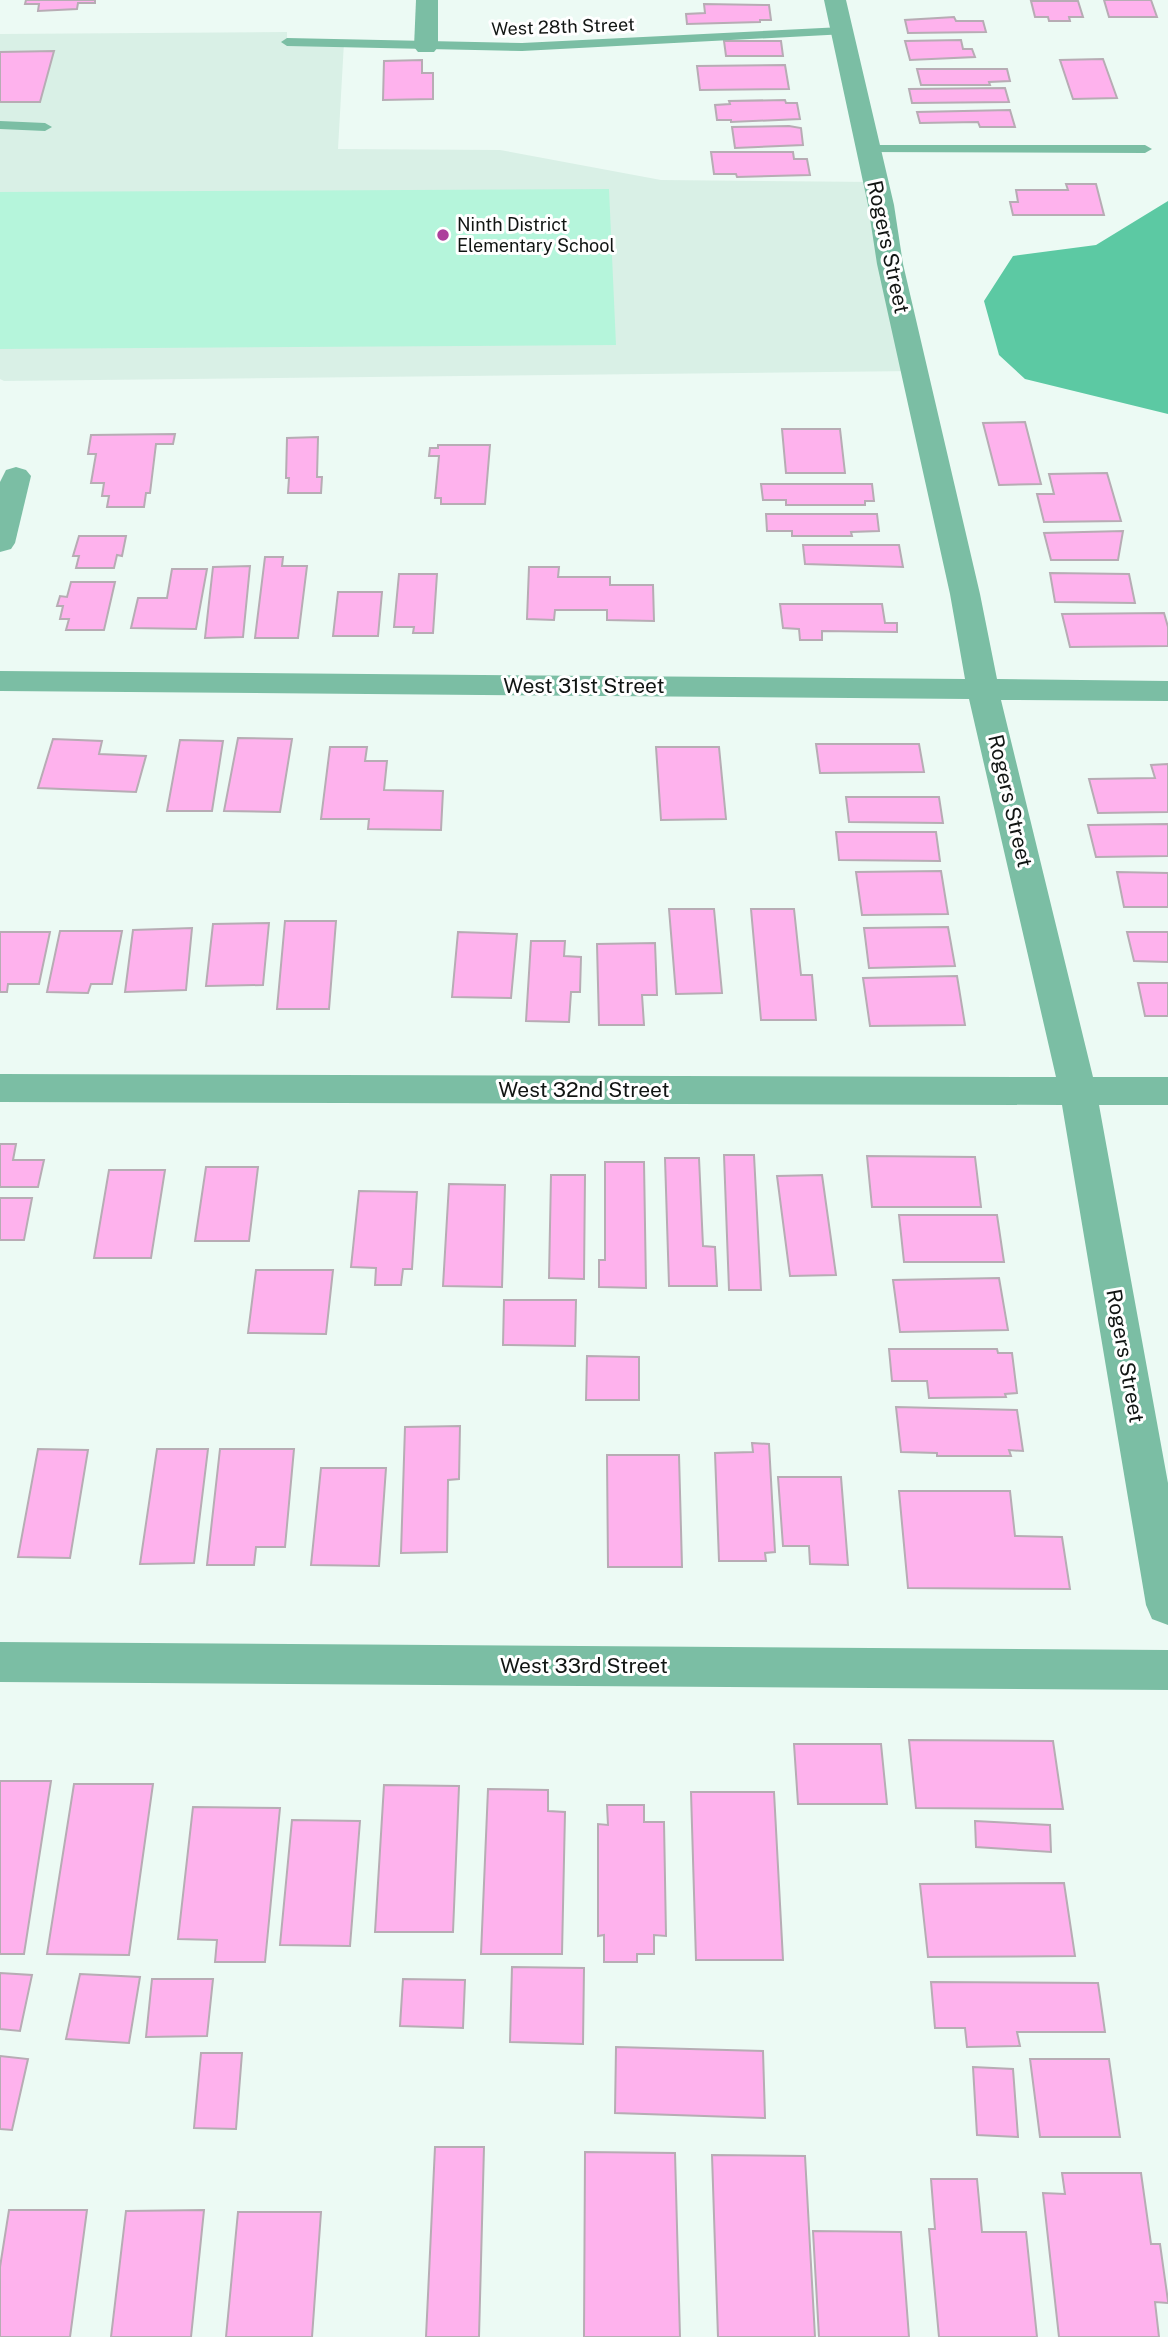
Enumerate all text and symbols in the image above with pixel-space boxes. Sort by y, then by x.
street label: West 28th Street [491,14,635,39]
street label: Rogers Street [862,178,915,316]
place label: Ninth District Elementary School [457,214,615,256]
marker: Ninth District Elementary School [435,227,451,243]
street label: West 31st Street [503,673,665,698]
street label: Rogers Street [983,732,1038,870]
street label: West 32nd Street [498,1077,670,1102]
street label: Rogers Street [1101,1287,1150,1425]
street label: West 33rd Street [500,1653,668,1678]

